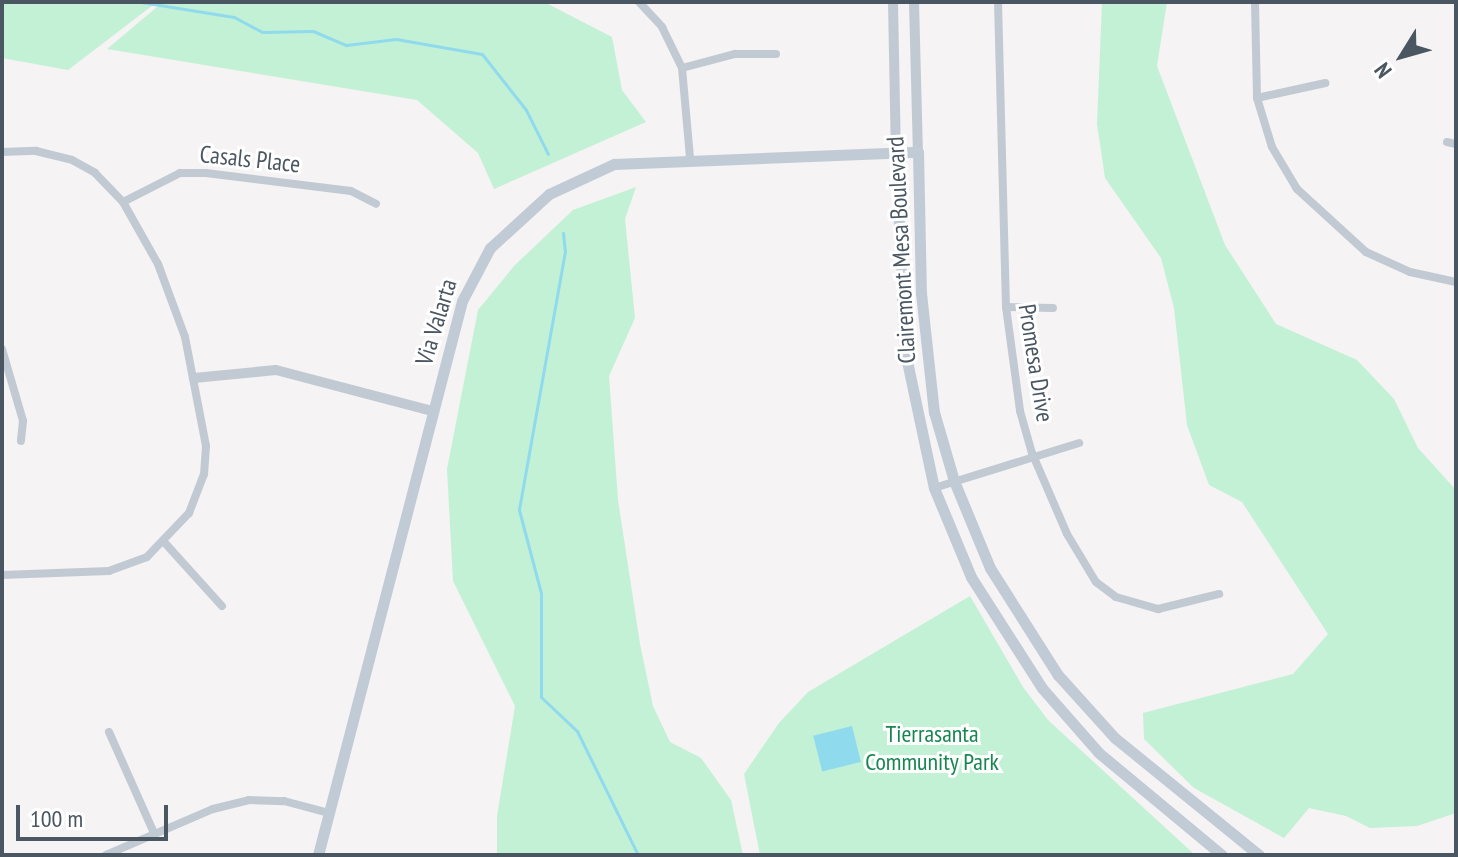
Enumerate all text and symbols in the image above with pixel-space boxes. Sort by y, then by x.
north arrow [1362,16,1442,96]
text: N [1368,57,1398,84]
street label: Clairemont Mesa Boulevard [881,136,921,364]
street label: Casals Place [198,139,302,179]
street label: Via Valarta [409,275,463,369]
street label: Promesa Drive [1012,302,1060,424]
park label: Tierrasanta Community Park [865,720,999,776]
scale bar [20,789,172,839]
text: 100 m [30,803,83,834]

